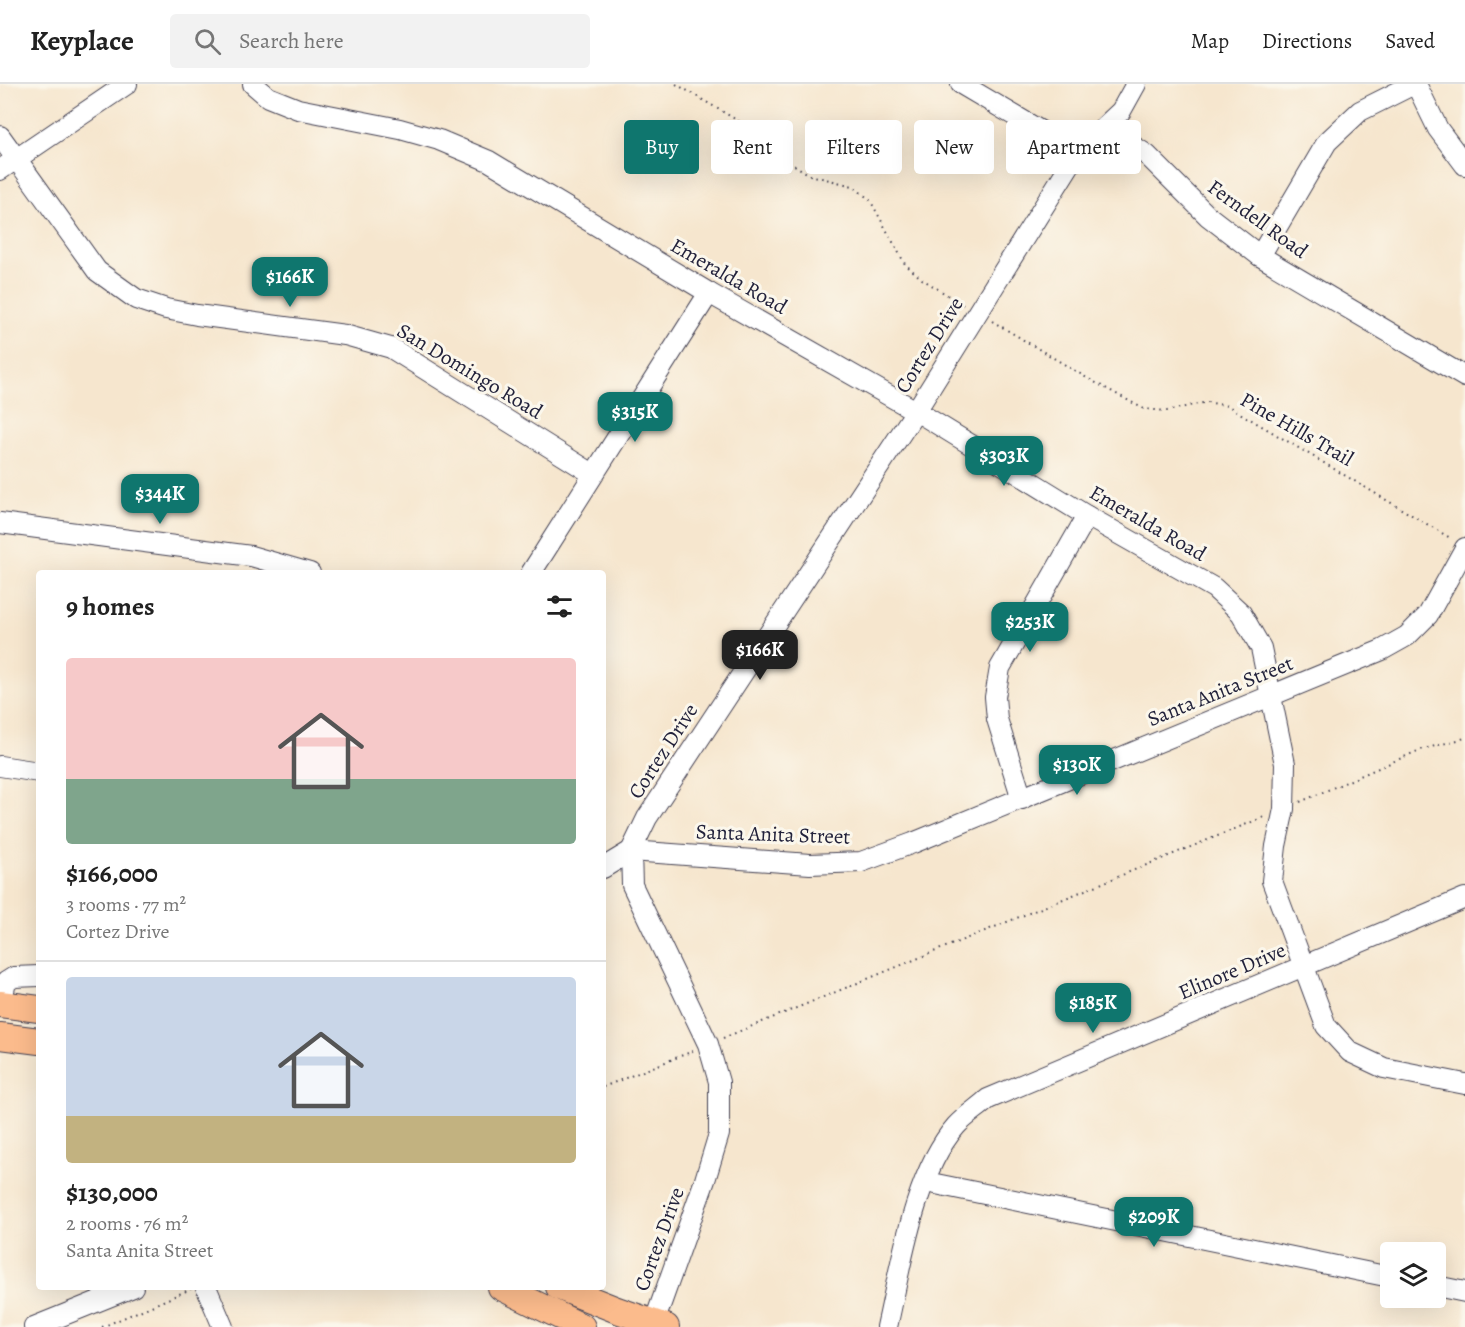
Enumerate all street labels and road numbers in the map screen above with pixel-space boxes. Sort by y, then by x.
street label: Ferndell Road [1202,173,1314,265]
street label: Emeralda Road [666,231,793,321]
street label: Cortez Drive [888,292,970,398]
street label: San Domingo Road [392,316,549,426]
street label: Pine Hills Trail [1235,385,1359,473]
street label: Emeralda Road [1085,478,1212,568]
street label: Santa Anita Street [1143,649,1297,733]
street label: Cortez Drive [622,698,704,804]
street label: Santa Anita Street [695,817,851,851]
street label: Elinore Drive [1174,936,1290,1006]
street label: Cortez Drive [627,1183,691,1295]

